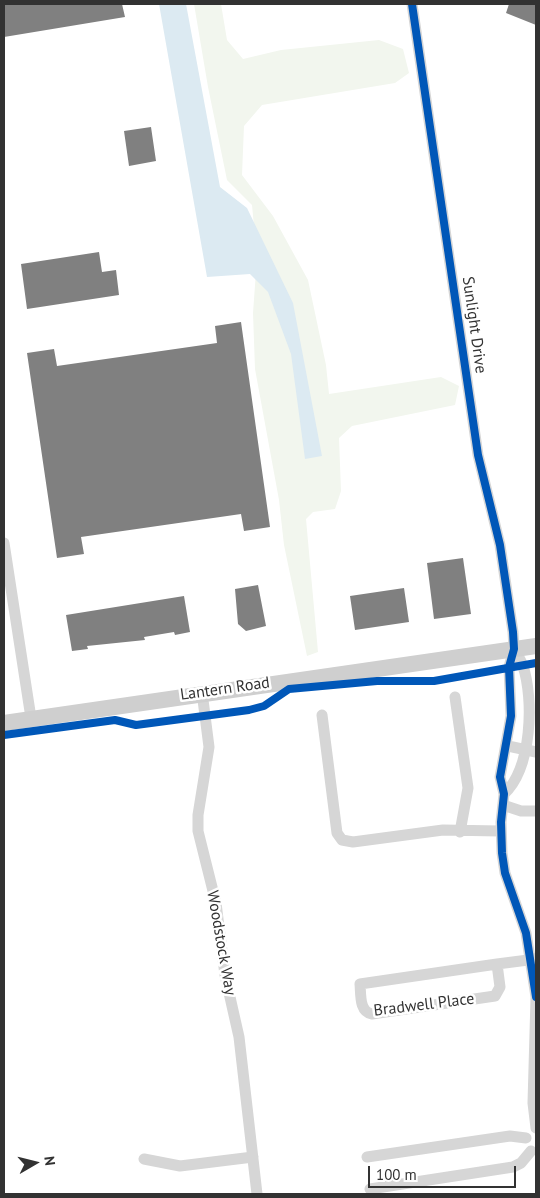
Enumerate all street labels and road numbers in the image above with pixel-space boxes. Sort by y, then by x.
street label: Sunlight Drive [458,275,490,375]
street label: Lantern Road [179,673,271,705]
street label: Woodstock Way [202,889,240,997]
street label: Bradwell Place [373,989,475,1021]

